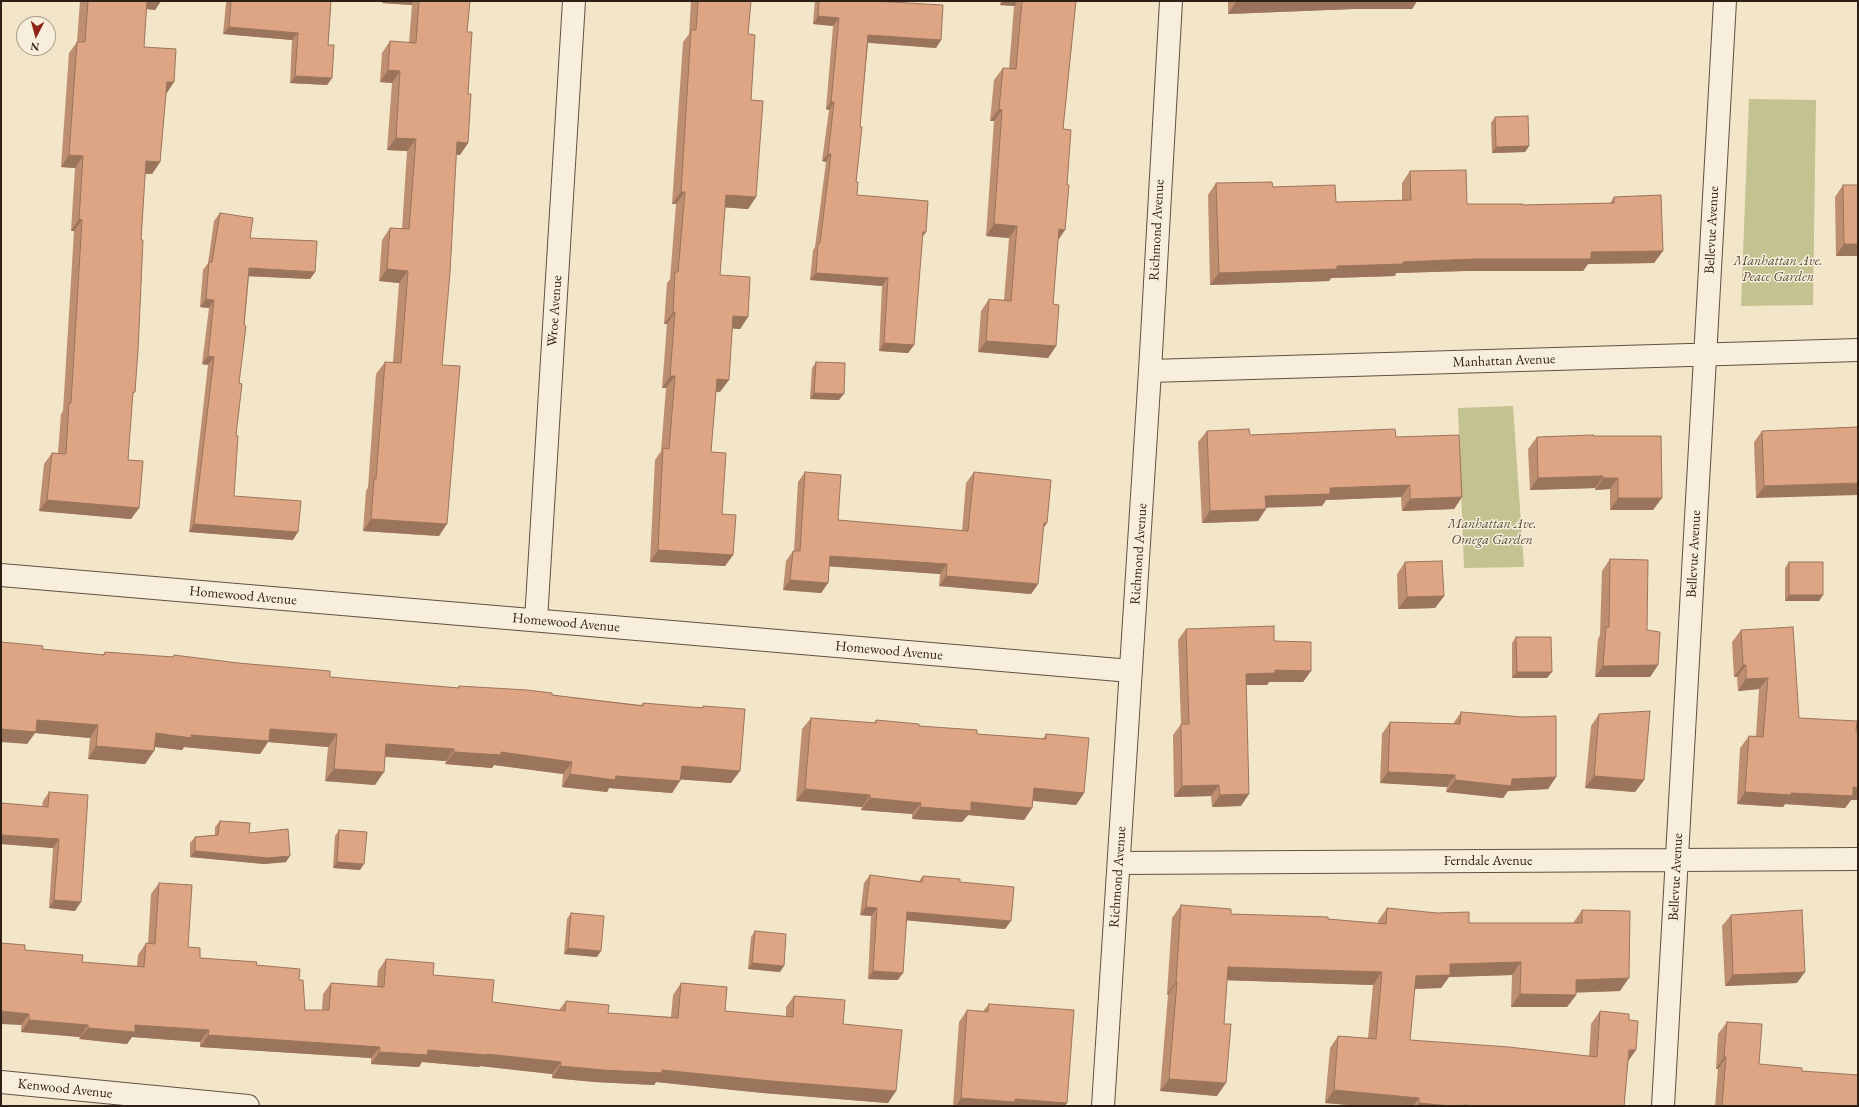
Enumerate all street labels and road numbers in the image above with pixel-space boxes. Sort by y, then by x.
street label: Richmond Avenue [1146,179,1168,281]
street label: Bellevue Avenue [1701,186,1723,274]
street label: Wroe Avenue [544,275,566,347]
street label: Manhattan Avenue [1452,351,1556,371]
street label: Richmond Avenue [1127,503,1151,605]
street label: Bellevue Avenue [1683,510,1705,598]
street label: Homewood Avenue [189,583,297,609]
street label: Homewood Avenue [512,610,620,636]
street label: Homewood Avenue [835,638,943,664]
street label: Richmond Avenue [1106,826,1130,928]
street label: Bellevue Avenue [1665,833,1687,921]
street label: Ferndale Avenue [1444,853,1532,869]
street label: Kenwood Avenue [17,1076,113,1102]

